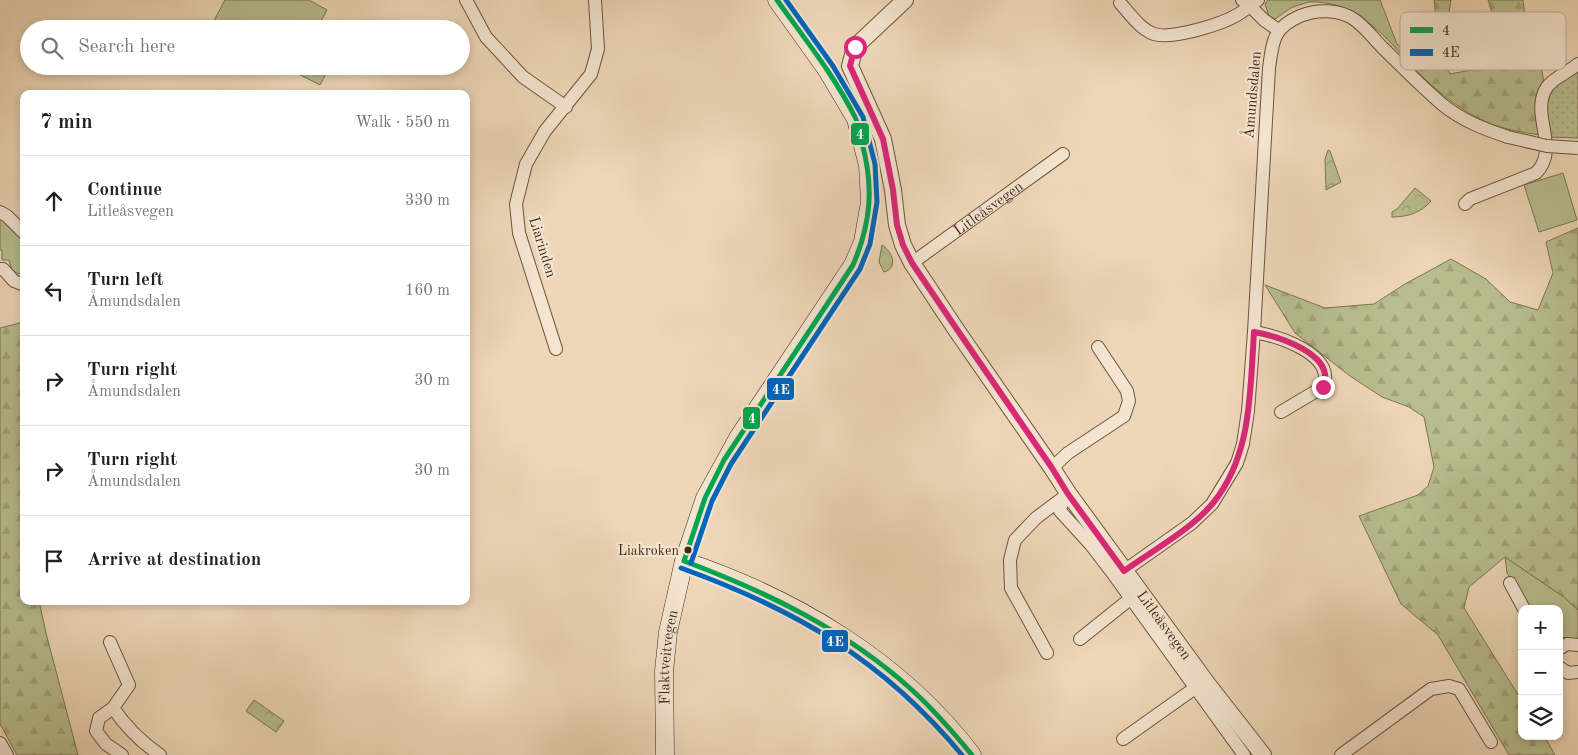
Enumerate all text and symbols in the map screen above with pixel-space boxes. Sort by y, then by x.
legend [1400,12,1566,70]
search box [20,20,470,75]
text: 4 [1442,24,1450,38]
icon: search [38,34,66,62]
route start [844,36,867,59]
text: Search here [78,38,175,57]
text: 4E [1442,46,1460,60]
street label: Åmundsdalen [1238,50,1265,140]
text: 7 min [40,112,93,133]
text: Walk · 550 m [355,115,450,131]
line badge: 4 [850,122,870,146]
text: 4 [856,128,864,142]
street label: Litleåsvegen [952,179,1027,239]
text: Continue [87,181,162,200]
icon: ahead [40,187,68,215]
text: 330 m [405,193,450,209]
text: Litleåsvegen [87,204,174,220]
street label: Liarinden [525,215,558,280]
text: Turn left [87,271,164,290]
icon: left [40,277,68,305]
text: 160 m [405,283,450,299]
text: Åmundsdalen [87,294,181,310]
text: Turn right [87,361,177,380]
icon: right [40,367,68,395]
text: 30 m [414,373,450,389]
route end [1312,376,1335,399]
line badge: 4E [766,377,795,401]
text: 4E [772,383,790,397]
text: Åmundsdalen [87,384,181,400]
line badge: 4 [742,406,761,430]
text: 4 [748,412,756,426]
text: Turn right [87,451,177,470]
icon: right [40,457,68,485]
text: 30 m [414,463,450,479]
text: Åmundsdalen [87,474,181,490]
place label: Liakroken [618,544,679,558]
marker: Liakroken [683,545,693,555]
icon: arrive [40,547,68,575]
text: Arrive at destination [87,551,261,570]
street label: Litleåsvegen [1133,589,1193,663]
map controls [1518,605,1563,740]
button: + [1518,605,1563,650]
street label: Flaktveitvegen [658,609,682,705]
line badge: 4E [821,629,849,653]
text: 4E [826,635,844,649]
button: − [1518,650,1563,695]
button: layers [1518,695,1563,740]

